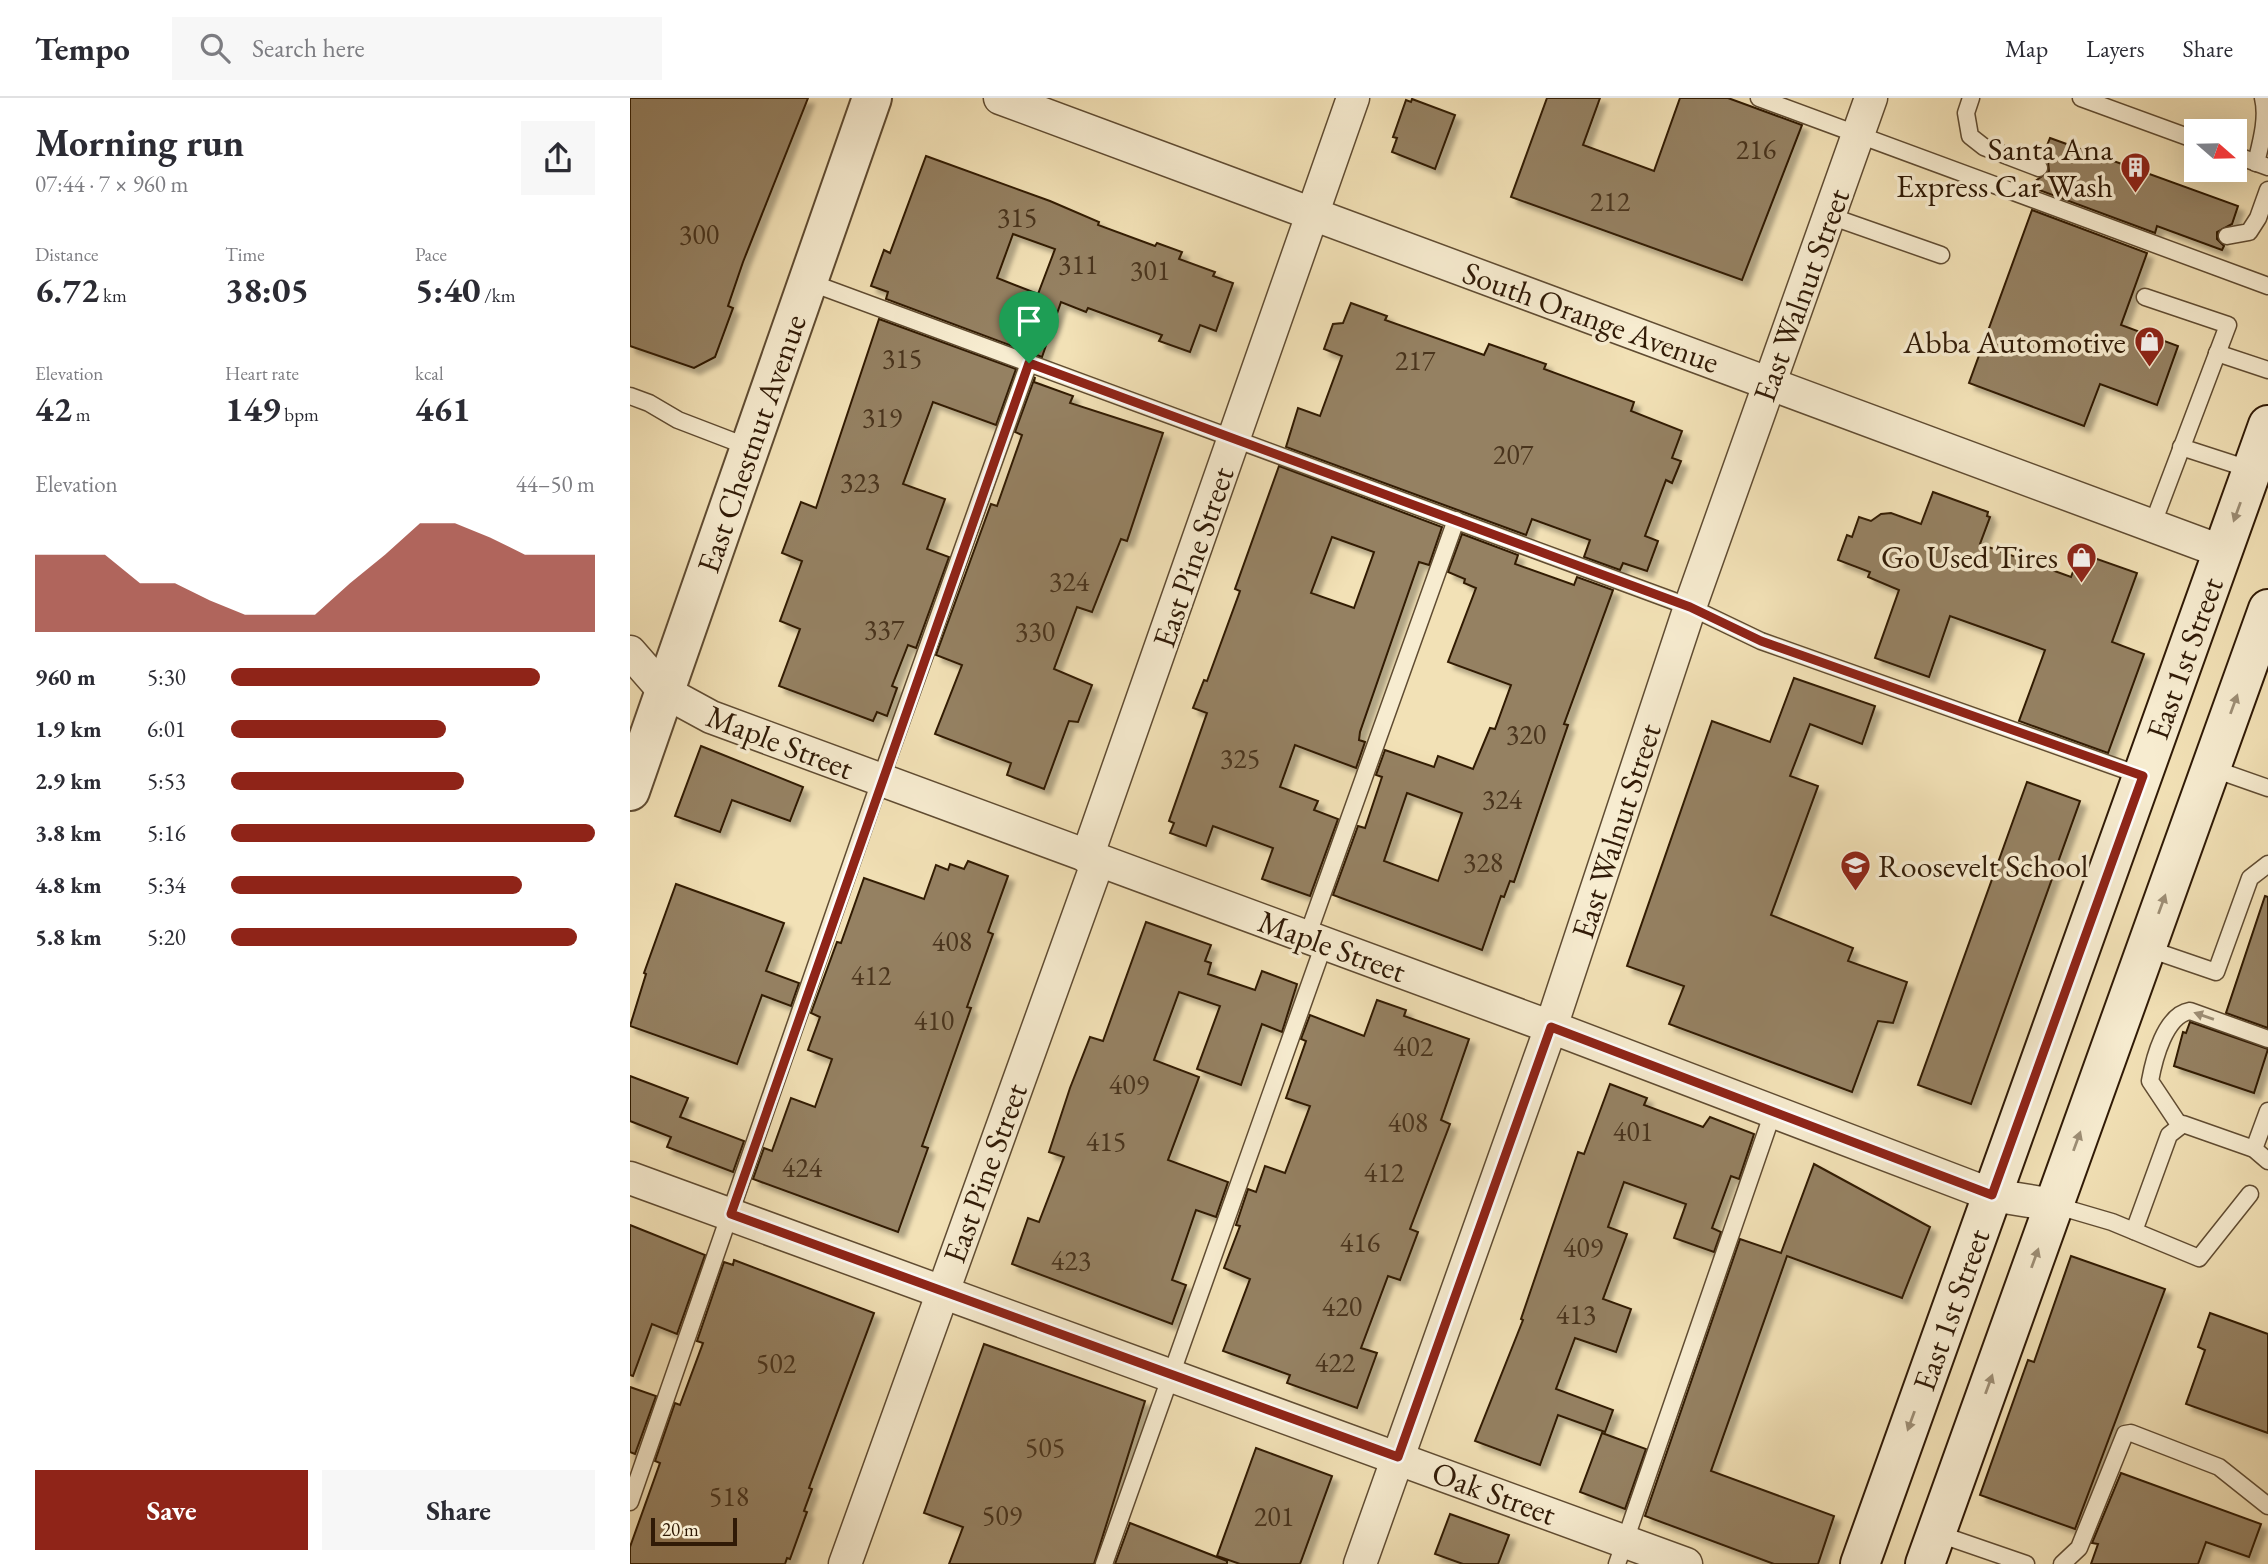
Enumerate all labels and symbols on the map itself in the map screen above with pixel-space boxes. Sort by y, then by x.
north arrow [2184,119,2247,182]
place label: Santa Ana Express Car Wash [1896,128,2113,207]
house number: 216 [1736,131,1776,167]
building icon: Santa Ana Express Car Wash [2119,150,2153,194]
house number: 212 [1590,183,1631,219]
street label: East Walnut Street [1743,183,1859,407]
house number: 315 [997,199,1037,235]
house number: 300 [679,216,719,252]
house number: 311 [1058,246,1098,282]
street label: South Orange Avenue [1457,251,1725,383]
house number: 301 [1130,252,1170,288]
pin [999,291,1059,363]
street label: East Chestnut Avenue [687,309,816,578]
place label: Abba Automotive [1902,321,2126,363]
shop icon: Abba Automotive [2132,325,2166,369]
house number: 315 [882,340,922,376]
house number: 217 [1395,342,1436,378]
house number: 319 [862,399,902,435]
house number: 207 [1493,436,1534,472]
street label: East Pine Street [1142,461,1244,653]
house number: 323 [840,464,880,500]
one-way arrow [2231,501,2242,522]
place label: Go Used Tires [1881,536,2058,578]
shop icon: Go Used Tires [2064,540,2098,584]
house number: 324 [1049,563,1090,599]
street label: East 1st Street [2136,572,2233,745]
house number: 337 [864,611,905,647]
house number: 330 [1015,613,1055,649]
one-way arrow [2229,693,2240,714]
street label: Maple Street [701,695,859,789]
house number: 320 [1506,716,1546,752]
street label: East Walnut Street [1561,718,1671,944]
house number: 325 [1220,740,1260,776]
house number: 324 [1482,781,1523,817]
house number: 328 [1463,844,1503,880]
place label: Roosevelt School [1878,845,2089,887]
school or university icon: Roosevelt School [1838,849,1872,893]
one-way arrow [2157,893,2168,914]
street label: Maple Street [1252,900,1412,992]
house number: 408 [932,923,972,959]
house number: 412 [851,957,892,993]
house number: 410 [914,1002,954,1038]
one-way arrow [2193,1010,2214,1021]
house number: 402 [1393,1028,1434,1064]
house number: 409 [1109,1066,1149,1102]
street label: East Pine Street [933,1077,1037,1269]
house number: 408 [1388,1104,1428,1140]
house number: 401 [1613,1113,1653,1149]
house number: 415 [1086,1123,1126,1159]
one-way arrow [2072,1130,2083,1151]
house number: 424 [782,1149,823,1185]
house number: 412 [1364,1154,1405,1190]
street label: East 1st Street [1903,1223,1999,1397]
house number: 416 [1340,1224,1380,1260]
house number: 409 [1563,1229,1603,1265]
house number: 423 [1051,1242,1091,1278]
one-way arrow [2030,1247,2041,1268]
house number: 420 [1322,1288,1362,1324]
house number: 413 [1556,1296,1596,1332]
house number: 422 [1315,1344,1356,1380]
house number: 502 [756,1345,797,1381]
one-way arrow [1984,1374,1995,1395]
one-way arrow [1905,1410,1916,1431]
house number: 505 [1025,1429,1065,1465]
street label: Oak Street [1426,1451,1562,1535]
house number: 518 [709,1478,749,1514]
house number: 509 [982,1497,1022,1533]
house number: 201 [1254,1498,1294,1534]
scale bar [651,1515,737,1547]

